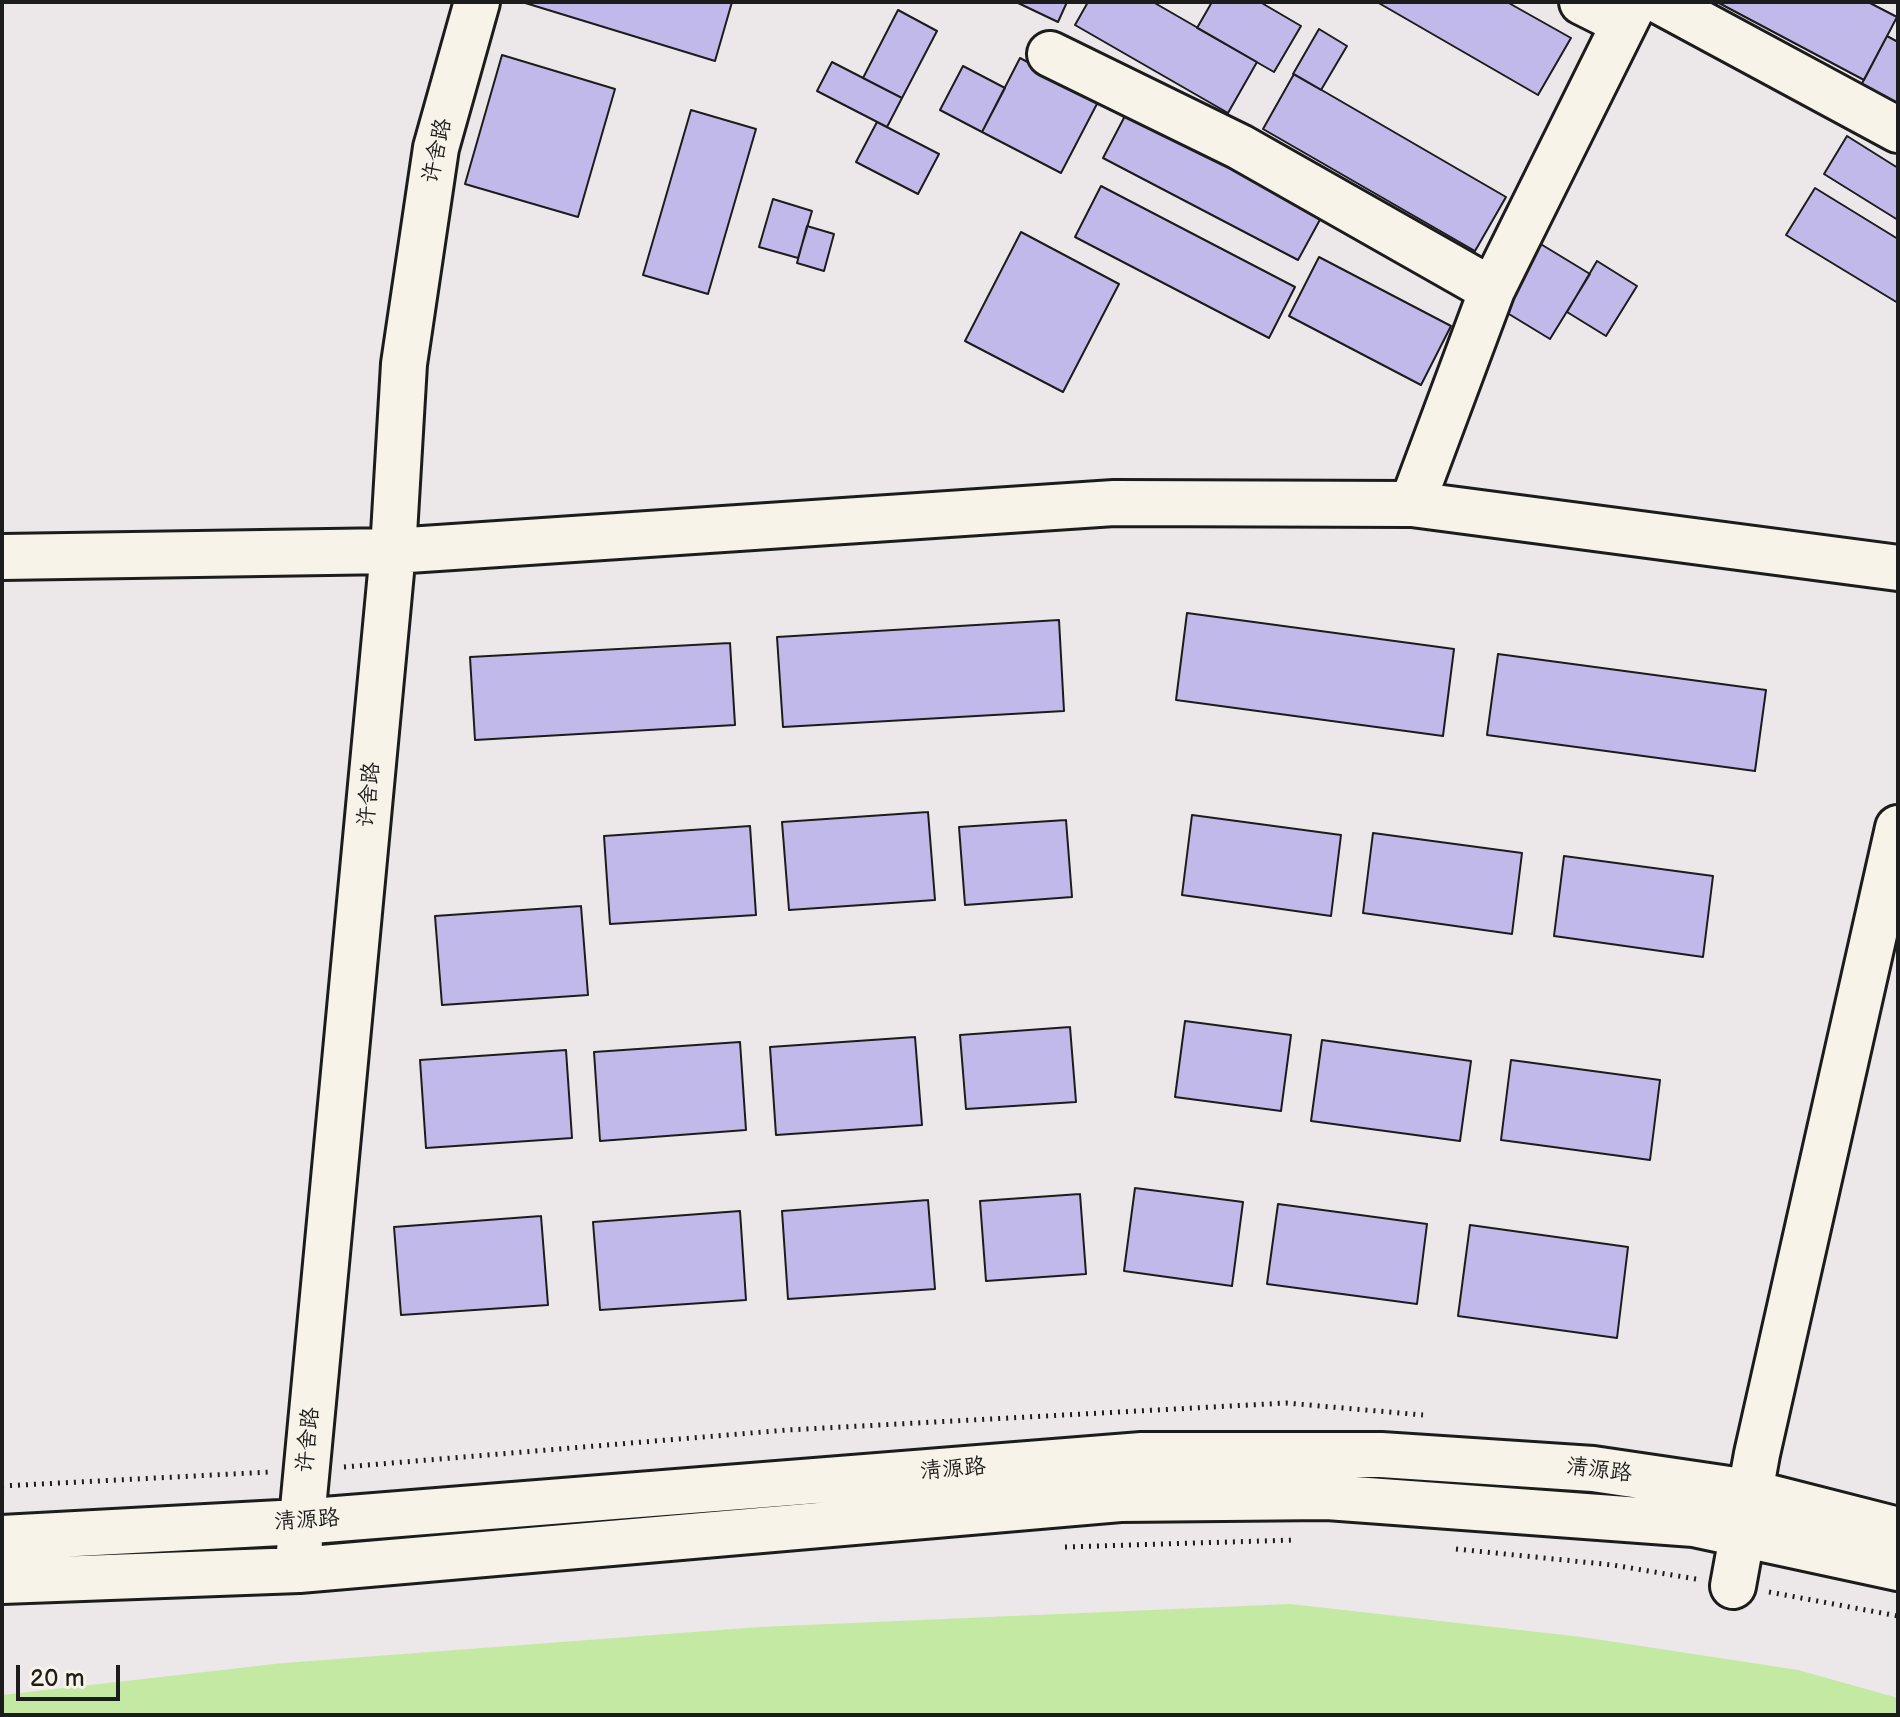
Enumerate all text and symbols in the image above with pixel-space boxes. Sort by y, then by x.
street label: 许舍路 [418,116,458,186]
street label: 许舍路 [354,761,386,829]
street label: 许舍路 [292,1406,326,1474]
street label: 清源路 [919,1454,987,1486]
street label: 清源路 [1565,1454,1633,1488]
street label: 清源路 [273,1506,341,1536]
scale bar [20,1649,124,1699]
text: 20 m [30,1664,85,1693]

